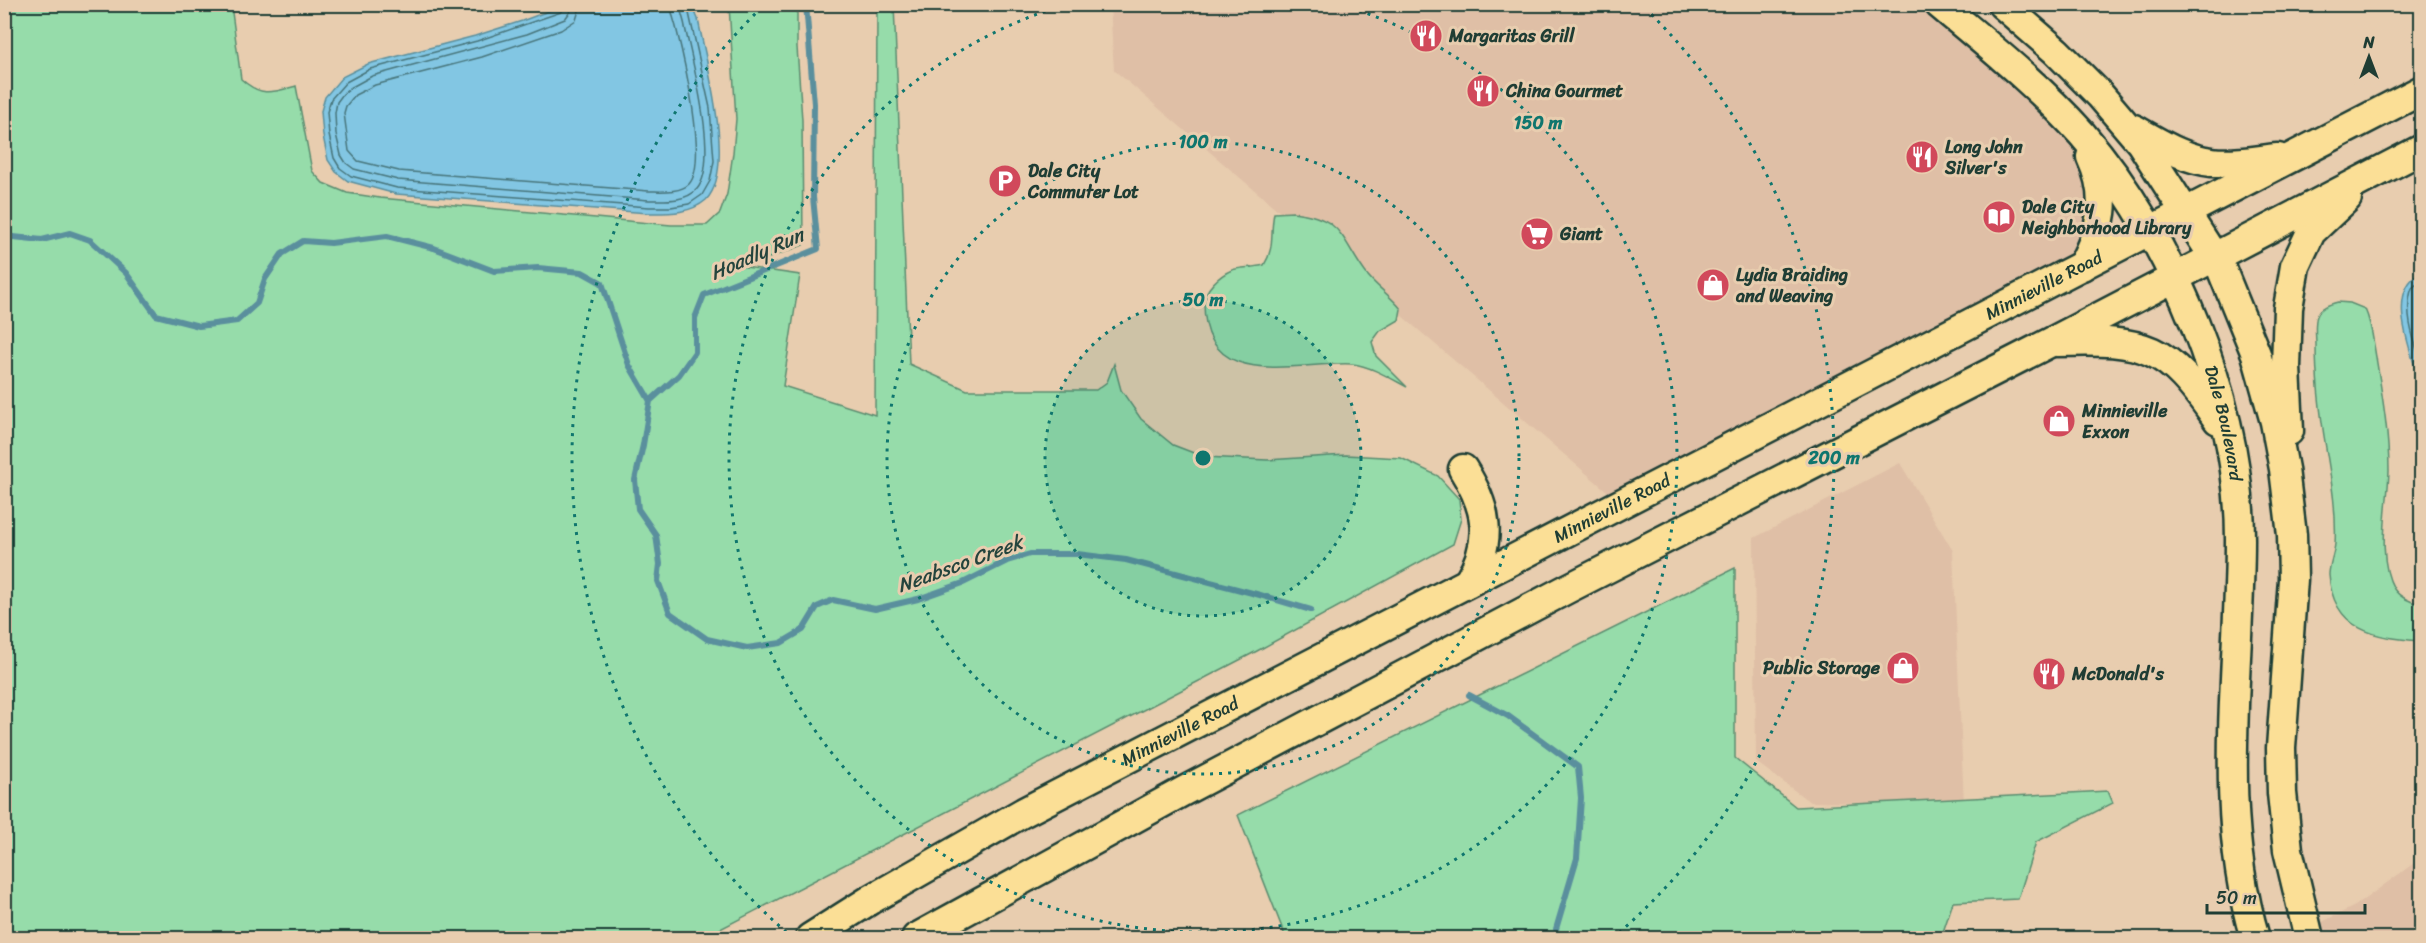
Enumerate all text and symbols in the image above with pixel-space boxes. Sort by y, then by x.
restaurant icon: Margaritas Grill [1408,18,1444,54]
place label: Margaritas Grill [1448,20,1575,52]
north arrow [2339,27,2399,87]
text: N [2362,28,2375,57]
restaurant icon: China Gourmet [1465,73,1501,109]
place label: China Gourmet [1505,75,1623,107]
text: 150 m [1514,107,1562,139]
text: 100 m [1179,126,1228,158]
place label: Long John Silver's [1944,131,2023,184]
restaurant icon: Long John Silver's [1904,139,1940,175]
place label: Dale City Commuter Lot [1027,155,1139,208]
parking icon: Dale City Commuter Lot [987,163,1023,199]
place label: Dale City Neighborhood Library [2021,191,2192,244]
library icon: Dale City Neighborhood Library [1981,199,2017,235]
supermarket icon: Giant [1519,216,1555,252]
water label: Hoadly Run [704,217,812,290]
place label: Giant [1559,218,1603,250]
street label: Minnieville Road [1979,241,2110,329]
place label: Lydia Braiding and Weaving [1735,259,1848,312]
shop icon: Lydia Braiding and Weaving [1695,267,1731,303]
text: 50 m [1183,284,1224,316]
street label: Dale Boulevard [2195,361,2252,484]
place label: Minnieville Exxon [2081,395,2168,448]
shop icon: Minnieville Exxon [2041,403,2077,439]
text: 200 m [1807,442,1860,474]
centre of rings [1193,448,1213,468]
street label: Minnieville Road [1547,464,1678,552]
water label: Neabsco Creek [892,524,1030,603]
shop icon: Public Storage [1885,650,1921,686]
place label: Public Storage [1763,652,1881,684]
restaurant icon: McDonald's [2031,656,2067,692]
place label: McDonald's [2071,658,2165,690]
street label: Minnieville Road [1116,687,1246,775]
scale bar [2207,877,2364,915]
text: 50 m [2216,882,2257,914]

